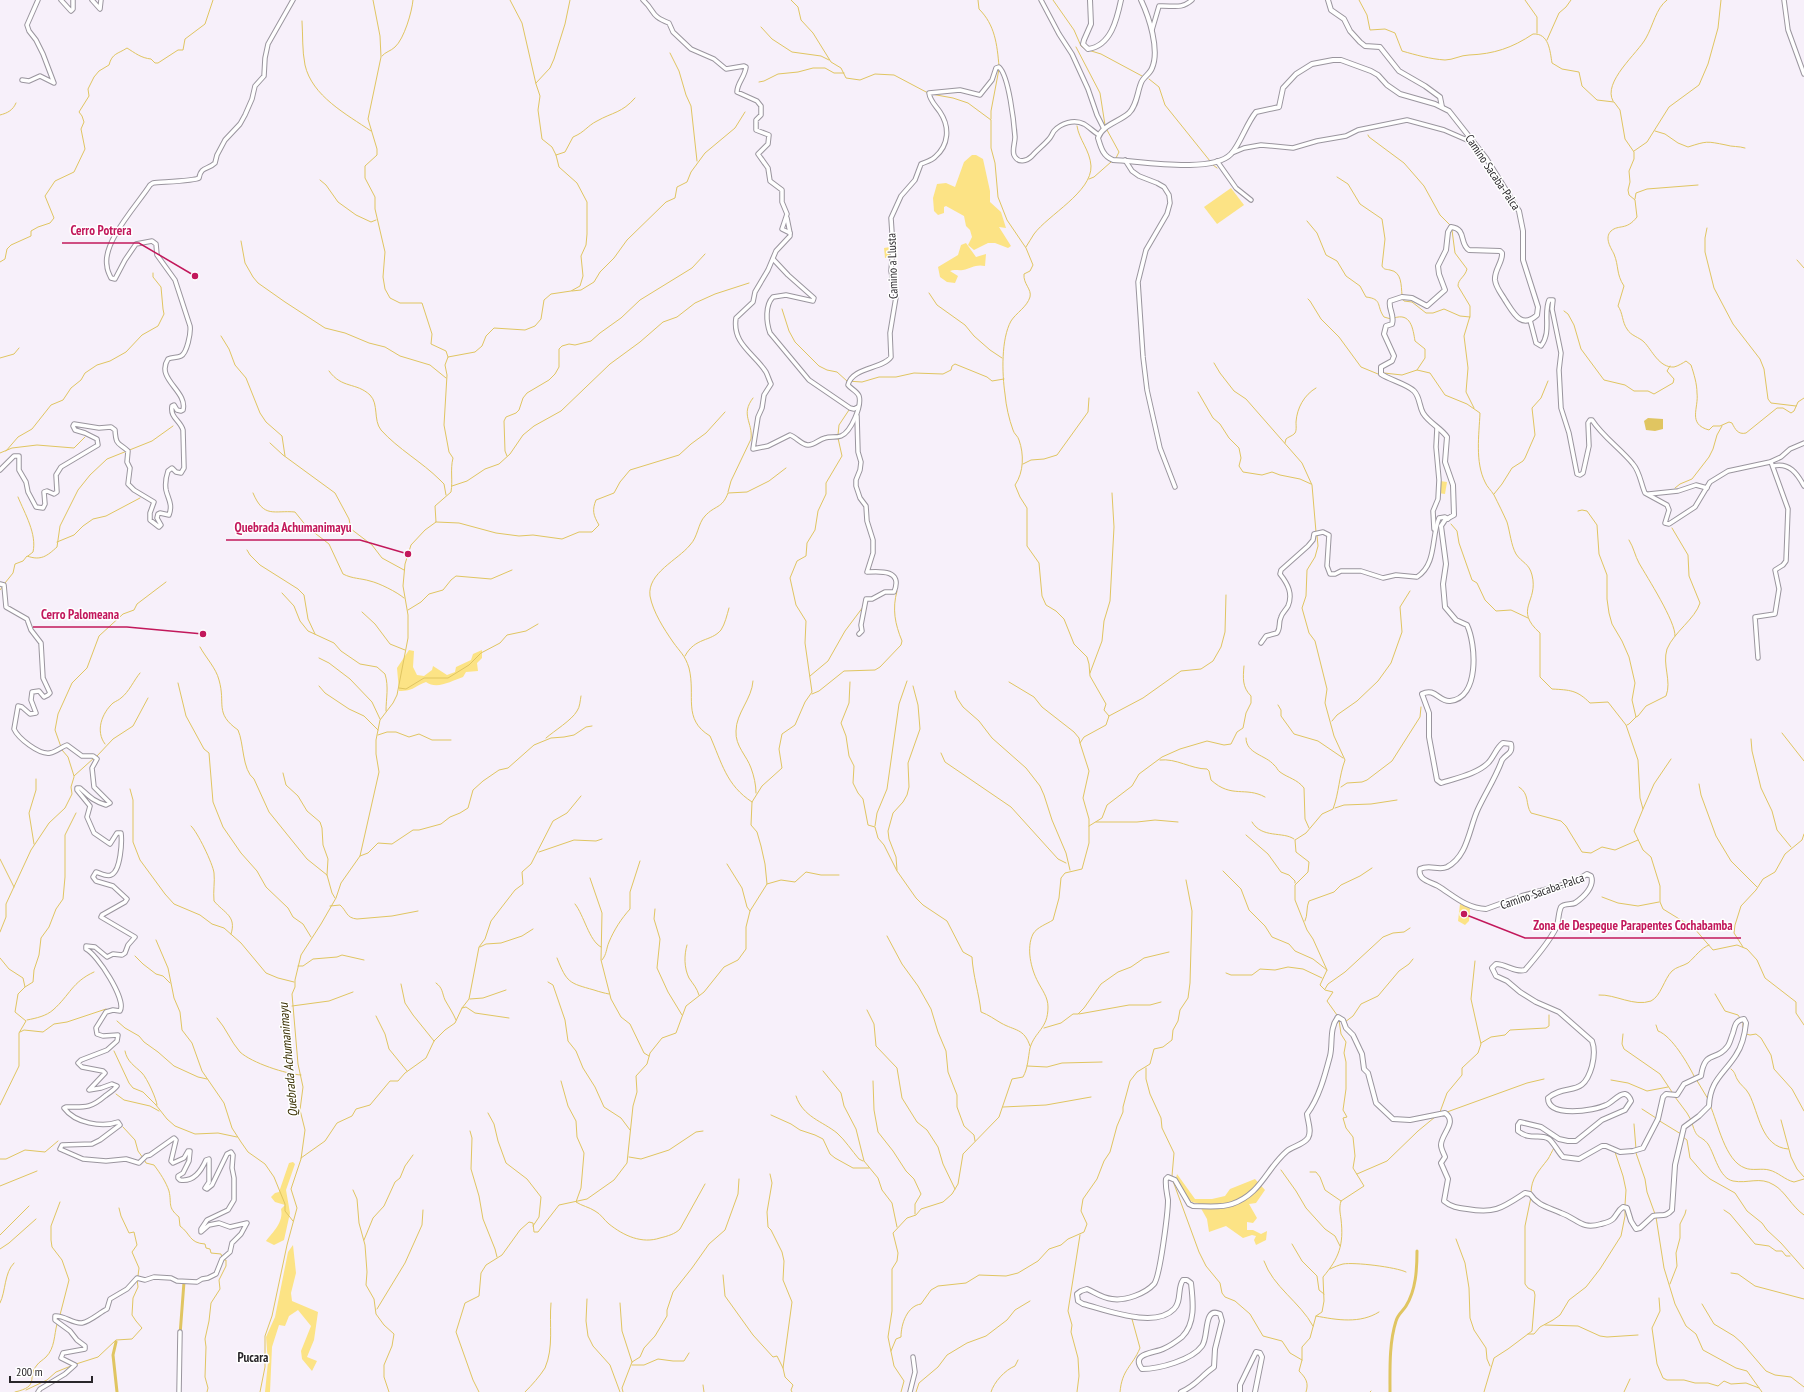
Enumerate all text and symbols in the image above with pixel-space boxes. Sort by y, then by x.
street label: Camino Sacaba-Palca [1462,131,1524,213]
callout: Cerro Potrera [62,218,139,243]
text: Cerro Potrera [70,222,132,239]
street label: Camino a Llusta [883,233,901,299]
callout: Quebrada Achumanimayu [226,515,360,540]
text: Quebrada Achumanimayu [234,519,352,536]
callout: Cerro Palomeana [33,602,127,627]
text: Cerro Palomeana [41,606,119,623]
street label: Camino Sacaba-Palca [1498,870,1586,912]
callout: Zona de Despegue Parapentes Cochabamba [1525,913,1741,938]
text: Zona de Despegue Parapentes Cochabamba [1533,917,1733,934]
water label: Quebrada Achumanimayu [274,1001,301,1118]
district label: Pucara [238,1349,268,1366]
scale bar [10,1358,92,1384]
text: 200 m [16,1364,43,1379]

